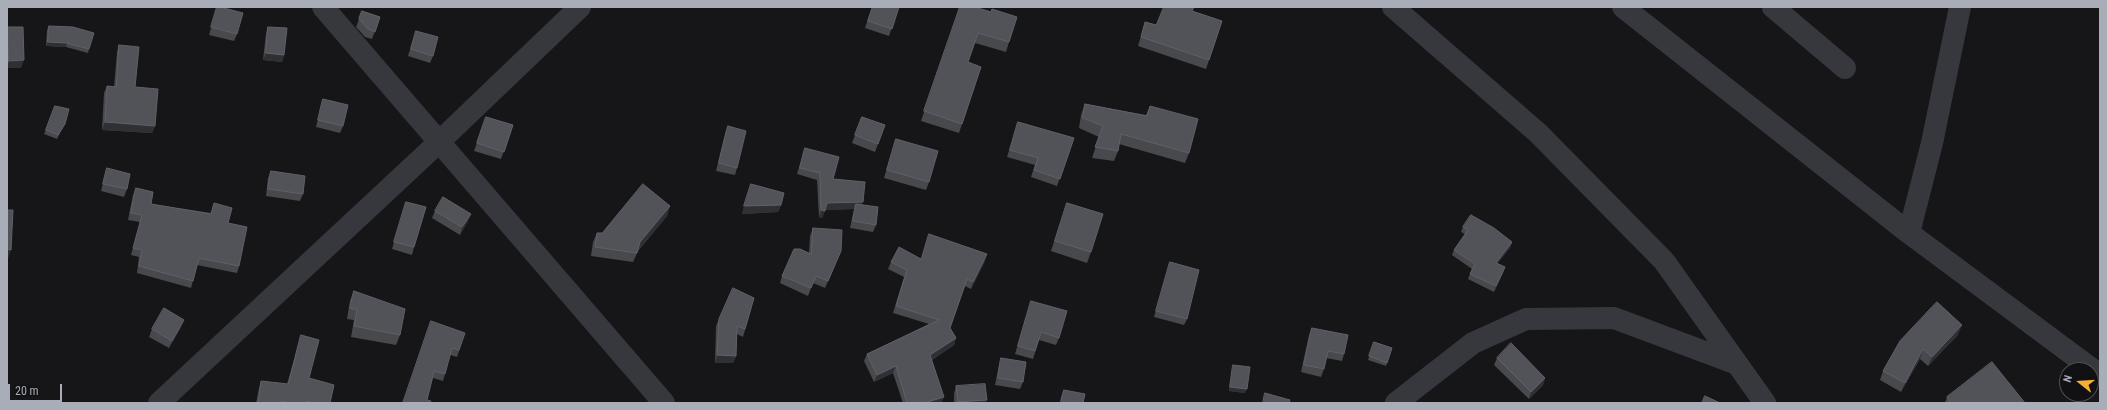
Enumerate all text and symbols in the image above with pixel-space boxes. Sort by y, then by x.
north arrow [2059,362,2099,402]
text: N [2061,374,2075,384]
scale bar [10,376,64,402]
text: 20 m [15,384,39,398]

